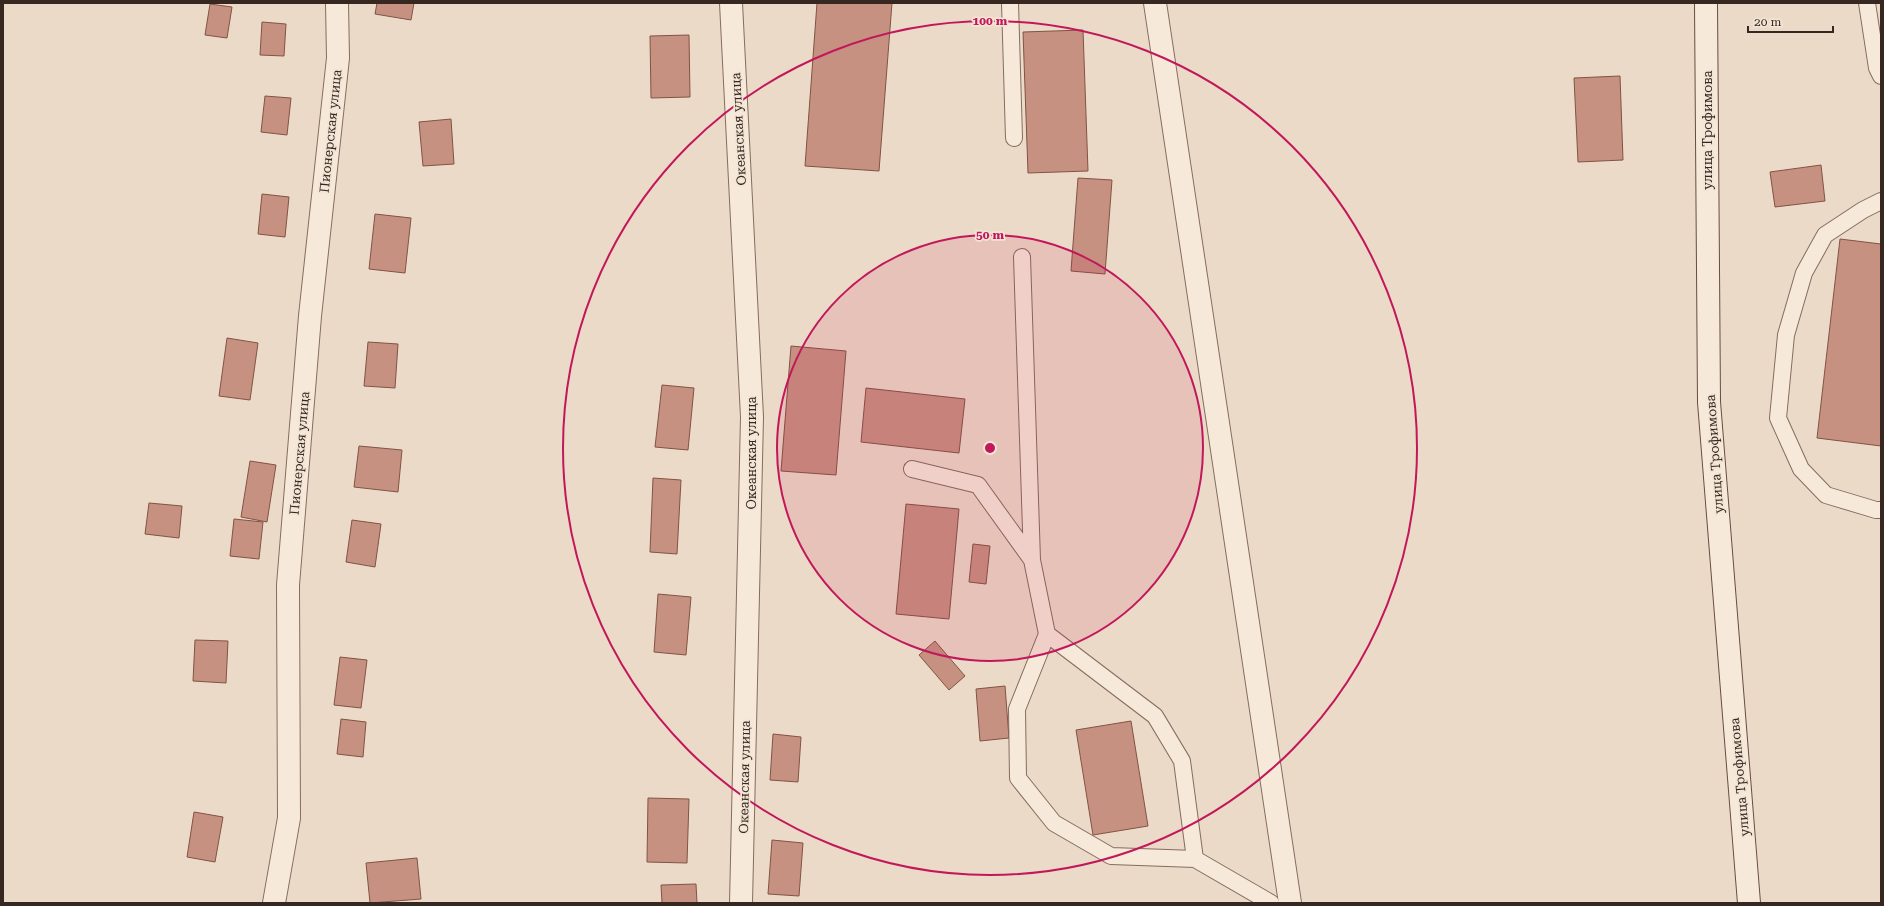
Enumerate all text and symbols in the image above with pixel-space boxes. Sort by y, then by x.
scale bar [1748,8,1833,34]
text: 100 m [973,14,1008,28]
text: 20 m [1754,15,1781,29]
street label: Пионерская улица [317,69,344,193]
street label: улица Трофимова [1700,70,1715,190]
street label: Океанская улица [728,72,749,186]
text: 50 m [976,228,1004,242]
street label: Пионерская улица [287,391,312,515]
street label: улица Трофимова [1703,394,1726,514]
street label: Океанская улица [744,396,759,510]
centre of rings [983,441,997,455]
street label: улица Трофимова [1727,717,1752,837]
street label: Океанская улица [736,720,753,834]

